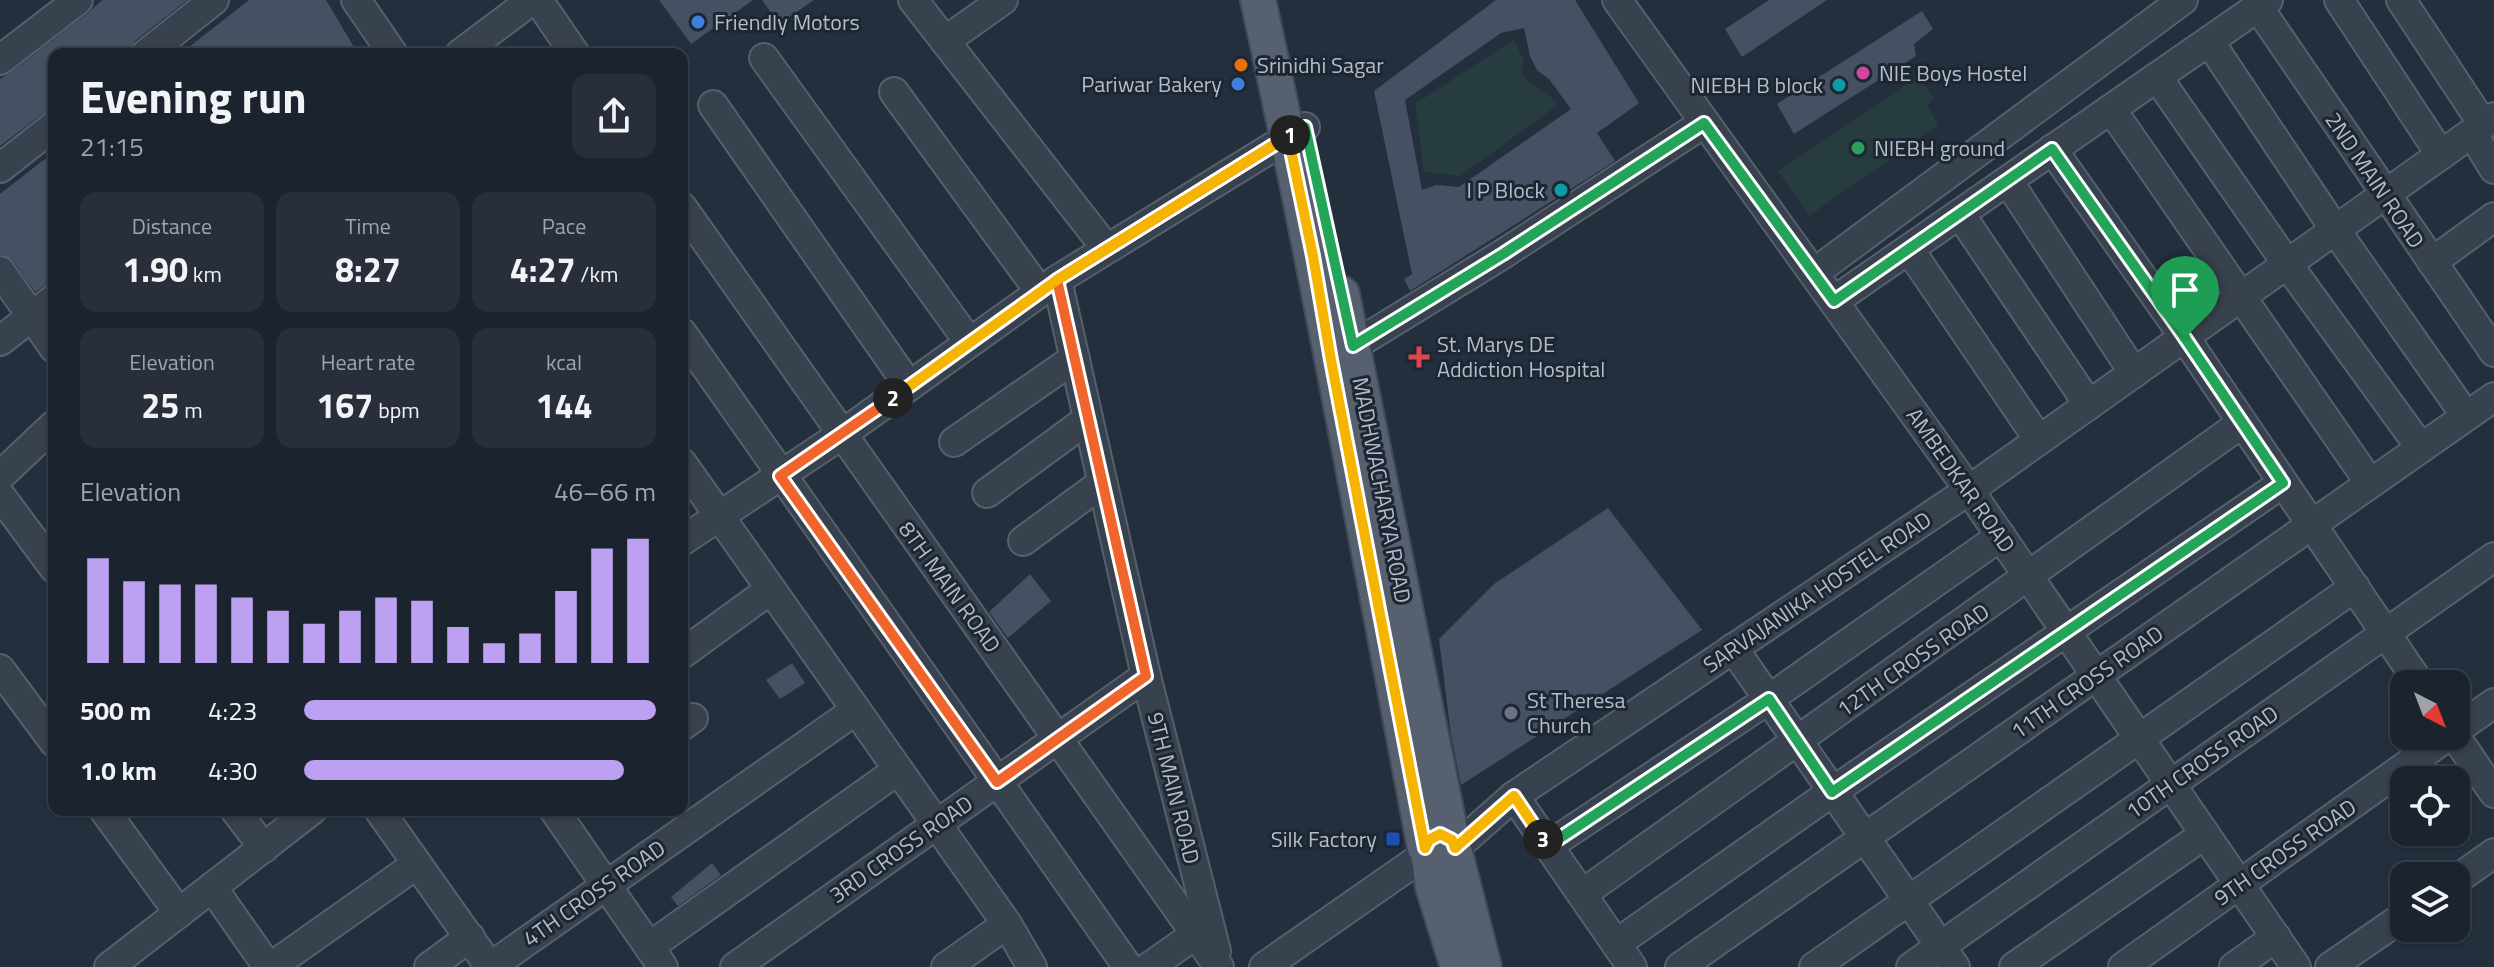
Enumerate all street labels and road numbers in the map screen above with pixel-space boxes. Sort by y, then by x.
street label: 2ND MAIN ROAD [2317,105,2433,255]
street label: MADHWACHARYA ROAD [1343,374,1421,606]
street label: AMBEDKAR ROAD [1898,400,2024,560]
street label: SARVAJANIKA HOSTEL ROAD [1696,503,1938,681]
street label: 8TH MAIN ROAD [891,514,1009,660]
street label: 12TH CROSS ROAD [1830,595,1996,725]
street label: 11TH CROSS ROAD [2004,617,2170,747]
street label: 10TH CROSS ROAD [2119,697,2285,827]
street label: 9TH MAIN ROAD [1139,708,1209,868]
street label: 3RD CROSS ROAD [822,787,980,911]
street label: 9TH CROSS ROAD [2207,790,2363,914]
street label: 4TH CROSS ROAD [516,831,672,955]

